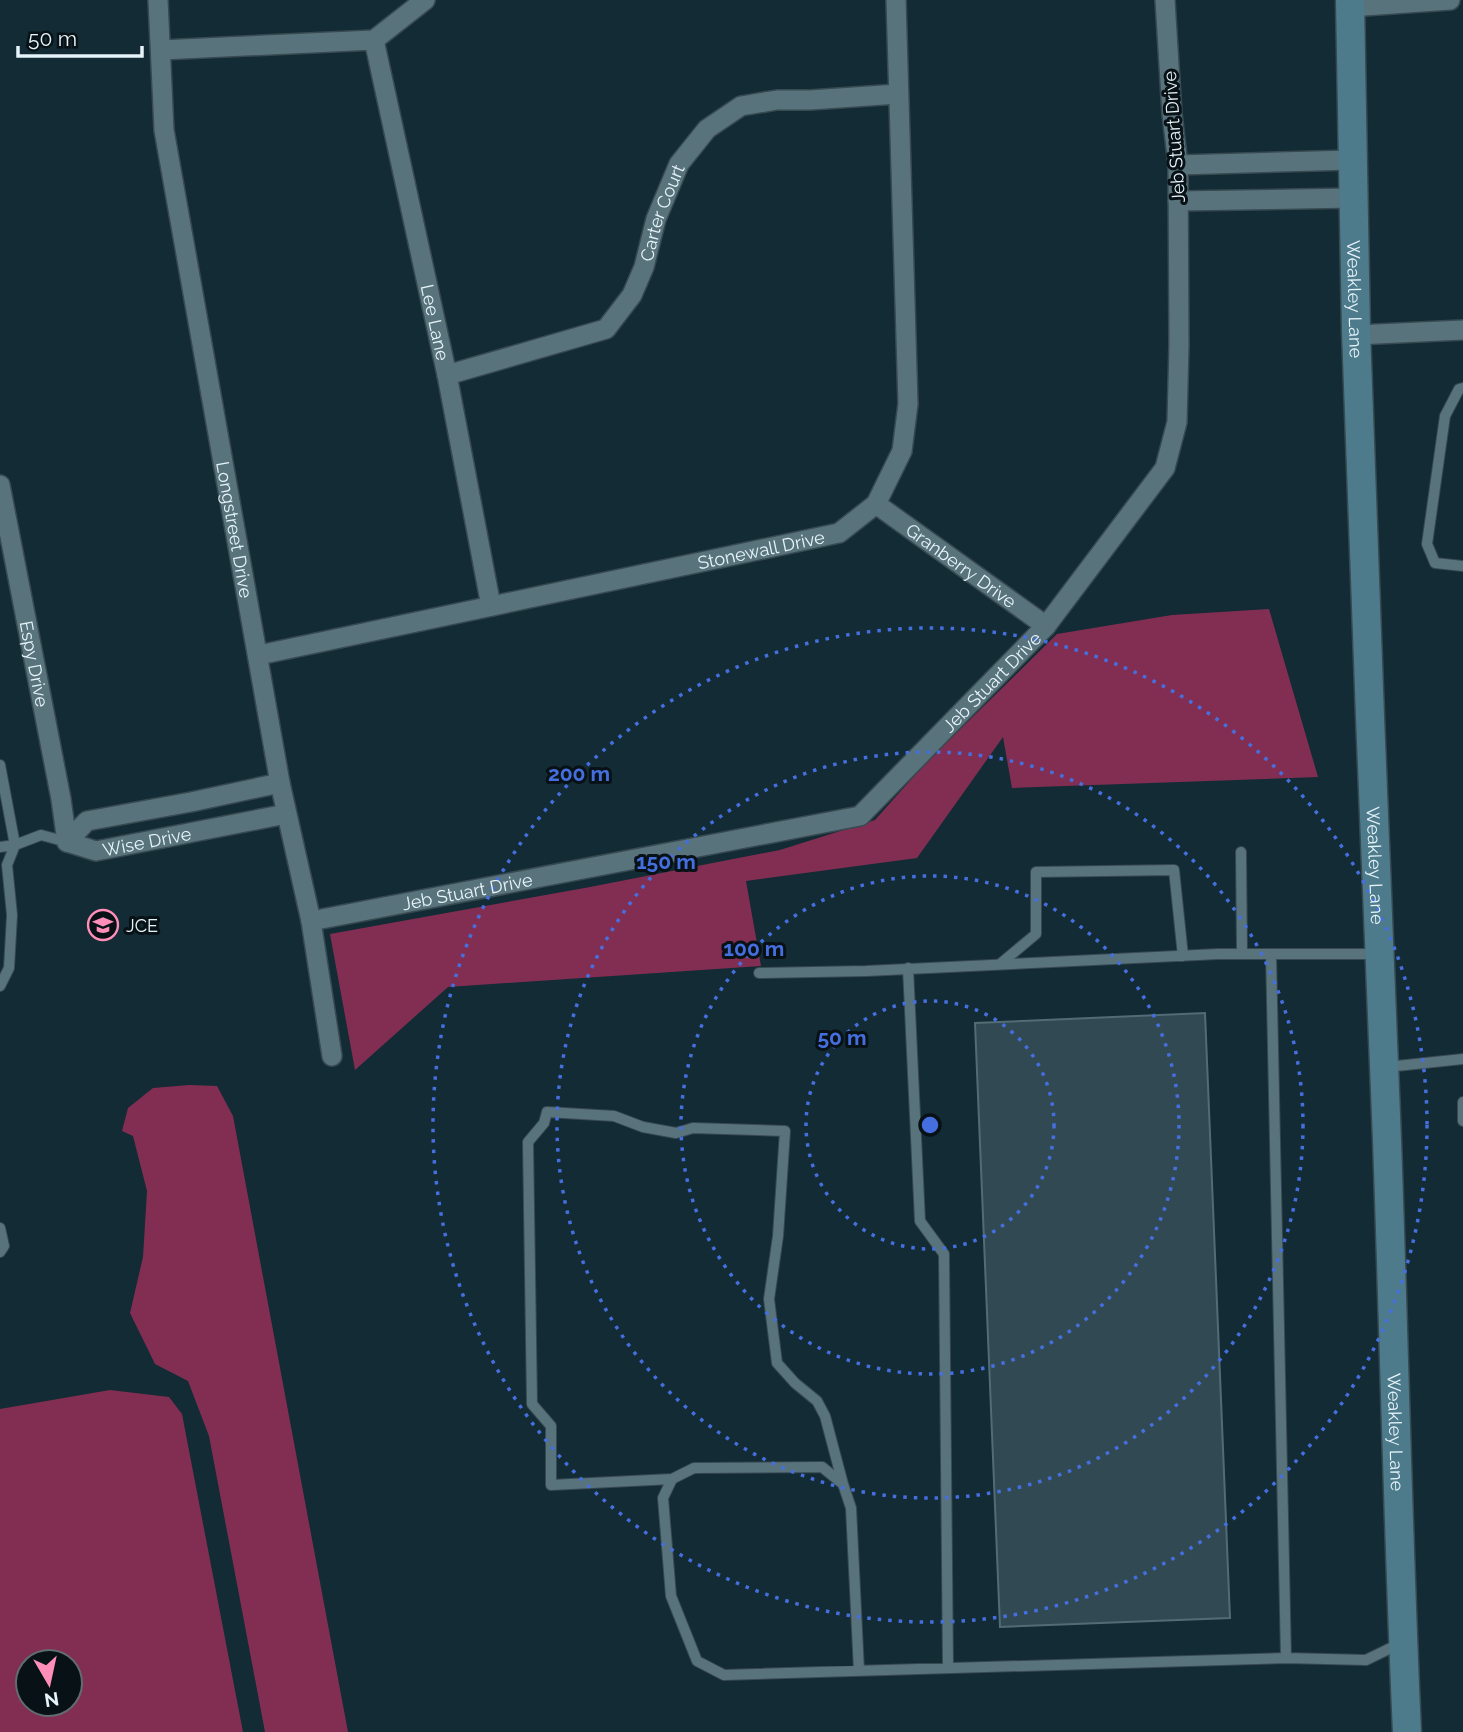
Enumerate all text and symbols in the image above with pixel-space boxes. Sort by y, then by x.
scale bar [18,14,142,58]
text: 50 m [28,26,77,51]
street label: Jeb Stuart Drive [1159,70,1189,204]
street label: Carter Court [635,161,688,263]
street label: Weakley Lane [1344,240,1367,359]
street label: Lee Lane [417,282,454,363]
street label: Longstreet Drive [213,460,257,600]
street label: Granberry Drive [902,519,1021,612]
street label: Stonewall Drive [696,526,827,573]
street label: Espy Drive [16,619,53,709]
street label: Jeb Stuart Drive [938,627,1046,736]
text: 200 m [548,761,610,786]
street label: Weakley Lane [1363,806,1389,925]
street label: Wise Drive [101,822,193,860]
text: 150 m [636,849,696,874]
street label: Jeb Stuart Drive [400,868,534,914]
school or university icon: JCE [86,908,120,942]
place label: JCE [126,915,158,936]
text: 100 m [724,936,784,961]
text: 50 m [817,1025,867,1050]
centre of rings [918,1113,942,1137]
street label: Weakley Lane [1384,1373,1408,1492]
north arrow [14,1648,84,1718]
text: N [43,1688,61,1712]

